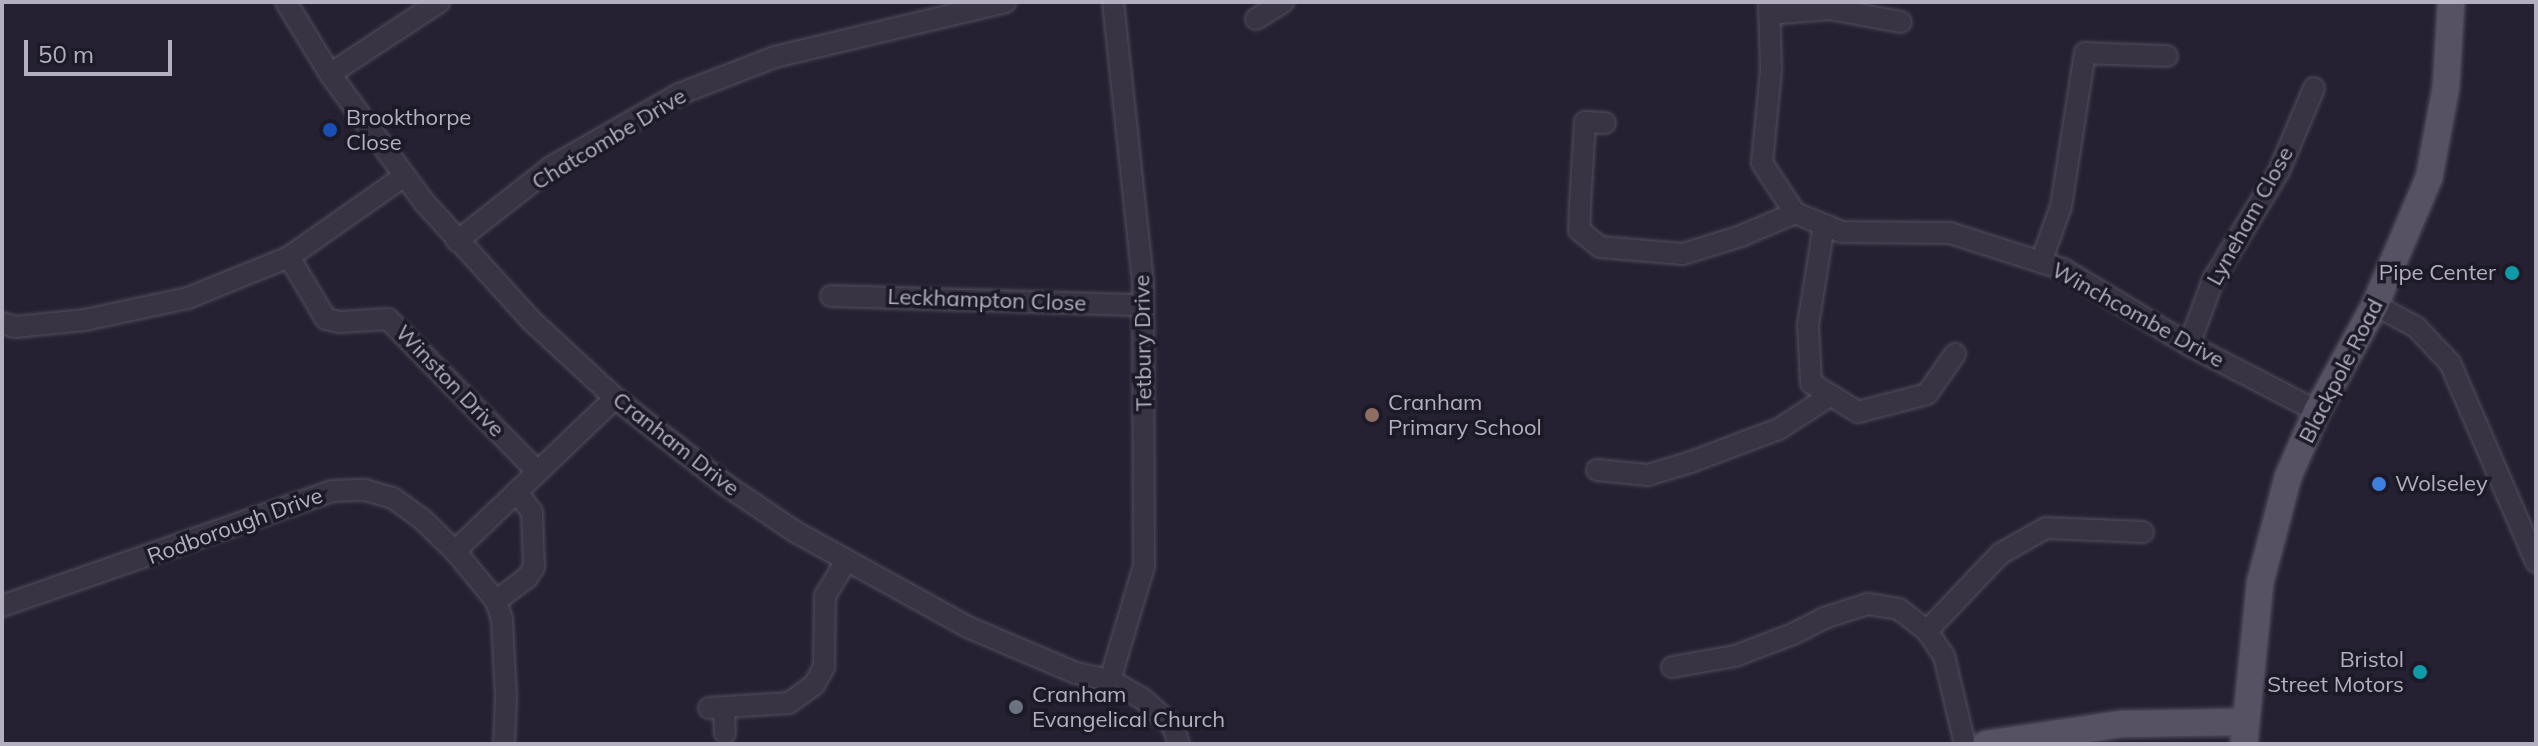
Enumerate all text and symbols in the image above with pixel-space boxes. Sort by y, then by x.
scale bar [28,24,176,74]
text: 50 m [38,39,94,69]
street label: Chatcombe Drive [527,83,691,195]
place label: Brookthorpe Close [346,104,471,156]
marker: Brookthorpe Close [321,121,339,139]
street label: Lyneham Close [2201,142,2299,290]
street label: Winchcombe Drive [2047,257,2229,373]
place label: Pipe Center [2379,260,2496,286]
marker: Pipe Center [2503,264,2521,282]
street label: Tetbury Drive [1129,275,1157,411]
street label: Leckhampton Close [887,283,1087,317]
street label: Blackpole Road [2293,295,2389,447]
street label: Winston Drive [390,320,510,442]
street label: Cranham Drive [607,386,745,502]
place label: Cranham Primary School [1388,389,1542,440]
marker: Cranham Primary School [1363,406,1381,424]
place label: Wolseley [2395,471,2488,497]
marker: Wolseley [2370,475,2388,493]
street label: Rodborough Drive [144,482,326,570]
place label: Bristol Street Motors [2267,646,2404,698]
marker: Bristol Street Motors [2411,663,2429,681]
place label: Cranham Evangelical Church [1032,681,1225,732]
marker: Cranham Evangelical Church [1007,698,1025,716]

